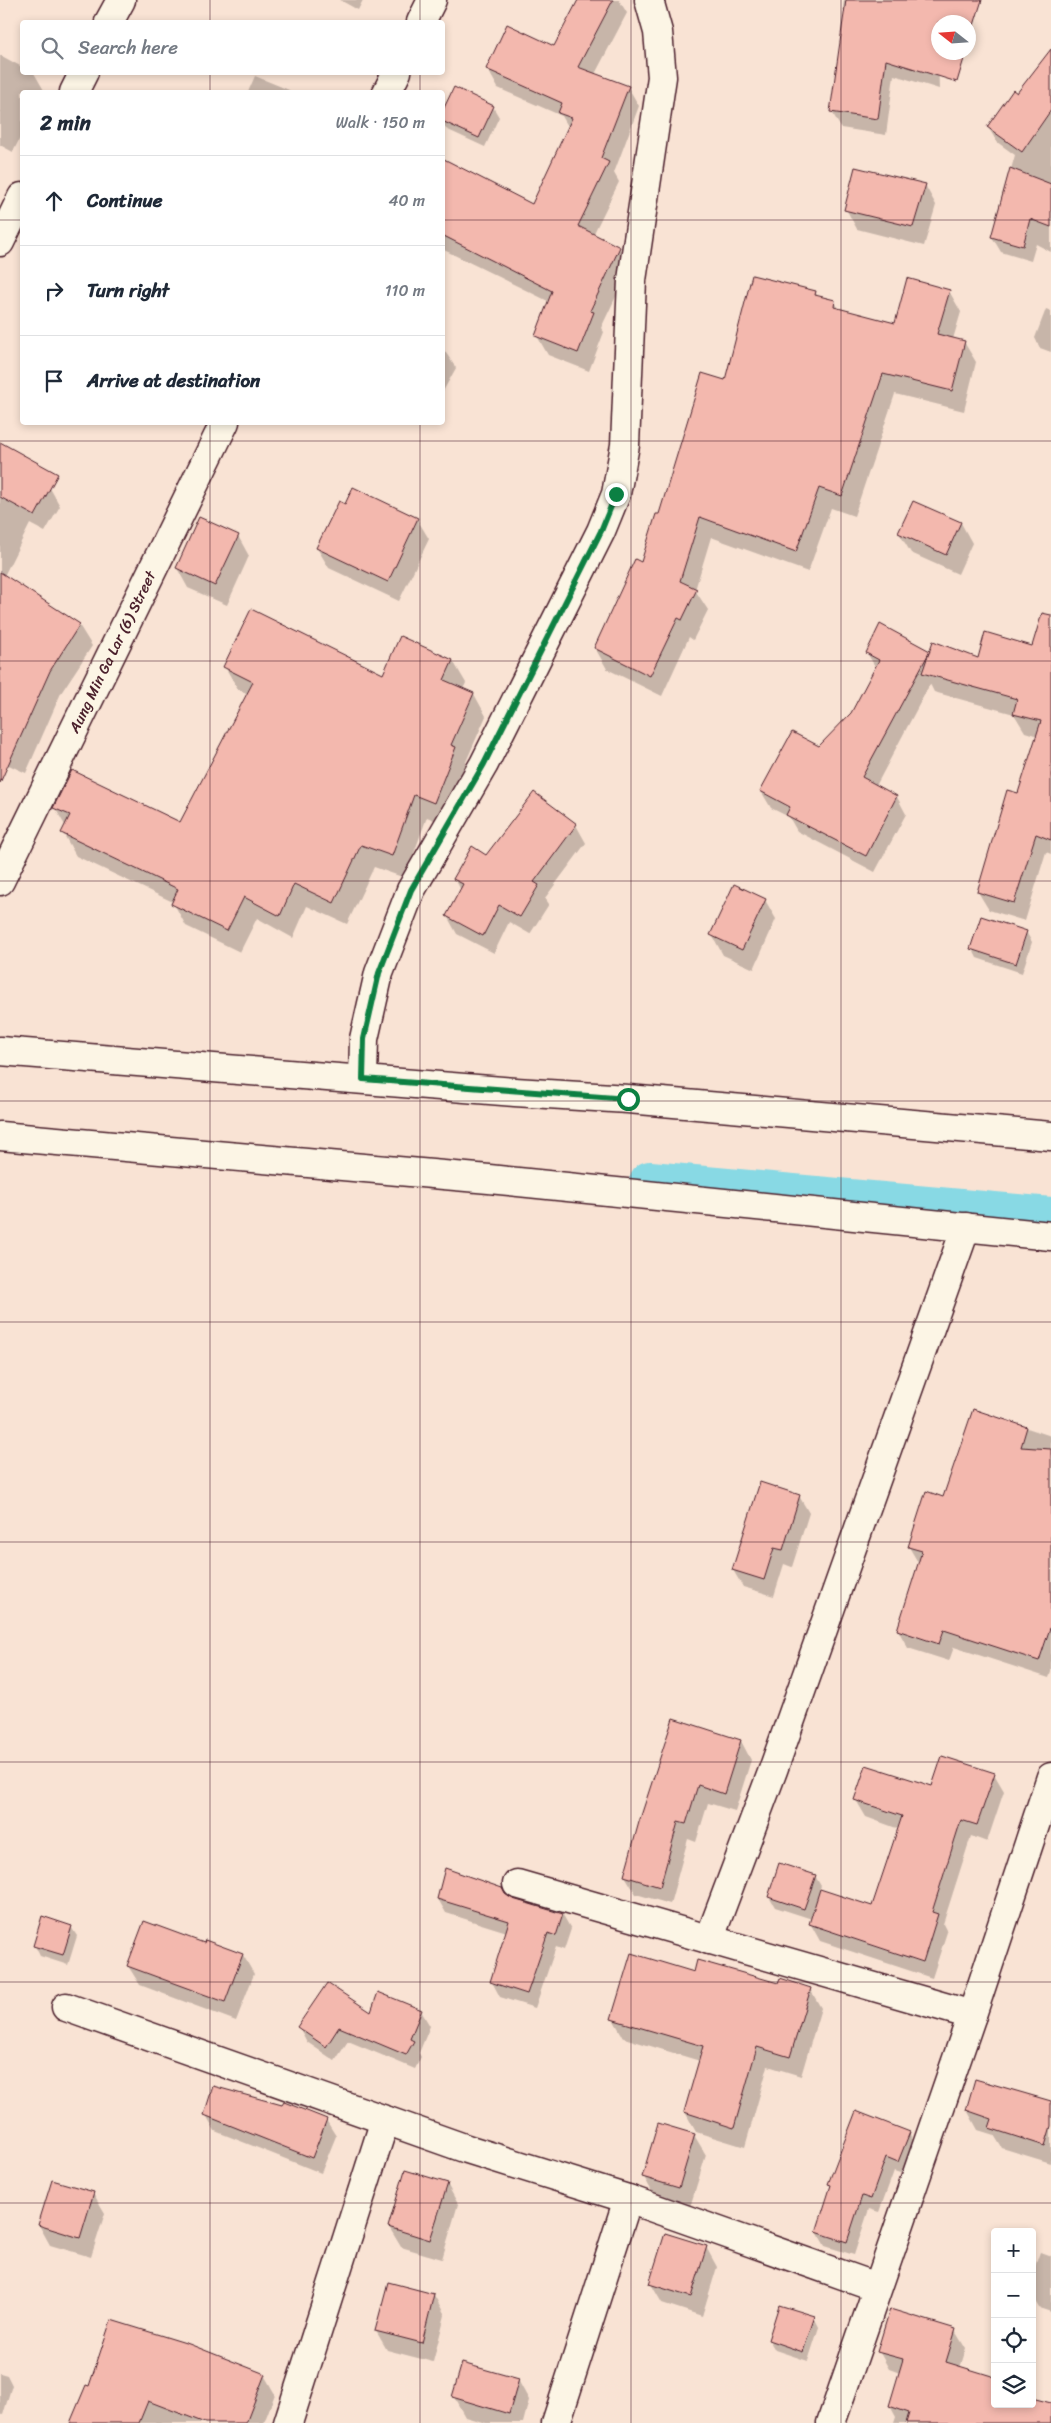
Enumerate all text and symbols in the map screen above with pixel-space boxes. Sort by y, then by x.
north arrow [931,15,976,60]
search box [20,20,445,75]
text: Search here [78,31,178,64]
icon: search [38,34,66,62]
text: 2 min [40,104,91,142]
text: Walk · 150 m [336,108,425,137]
text: Continue [87,184,163,217]
text: 40 m [388,186,425,215]
icon: ahead [40,187,68,215]
text: Turn right [87,274,169,307]
text: 110 m [385,276,425,305]
icon: right [40,277,68,305]
text: Arrive at destination [87,364,260,397]
icon: arrive [40,367,68,395]
route end [605,483,628,506]
street label: Aung Min Ga Lar (6) Street [61,566,163,739]
route start [617,1088,640,1111]
map controls [991,2228,1036,2408]
button: + [991,2228,1036,2273]
button: − [991,2273,1036,2318]
button: locate [991,2318,1036,2363]
button: layers [991,2363,1036,2408]

